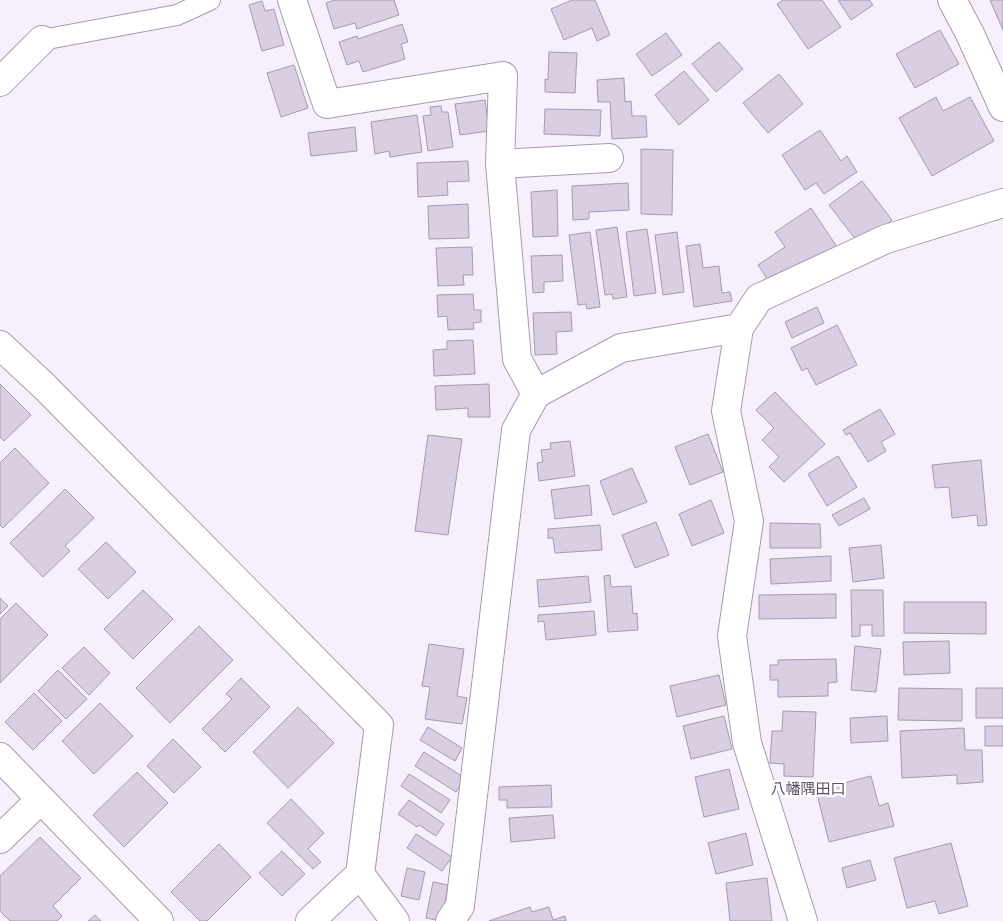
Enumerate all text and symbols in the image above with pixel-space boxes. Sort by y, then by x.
district label: 八幡隅田口 [770,779,846,799]

